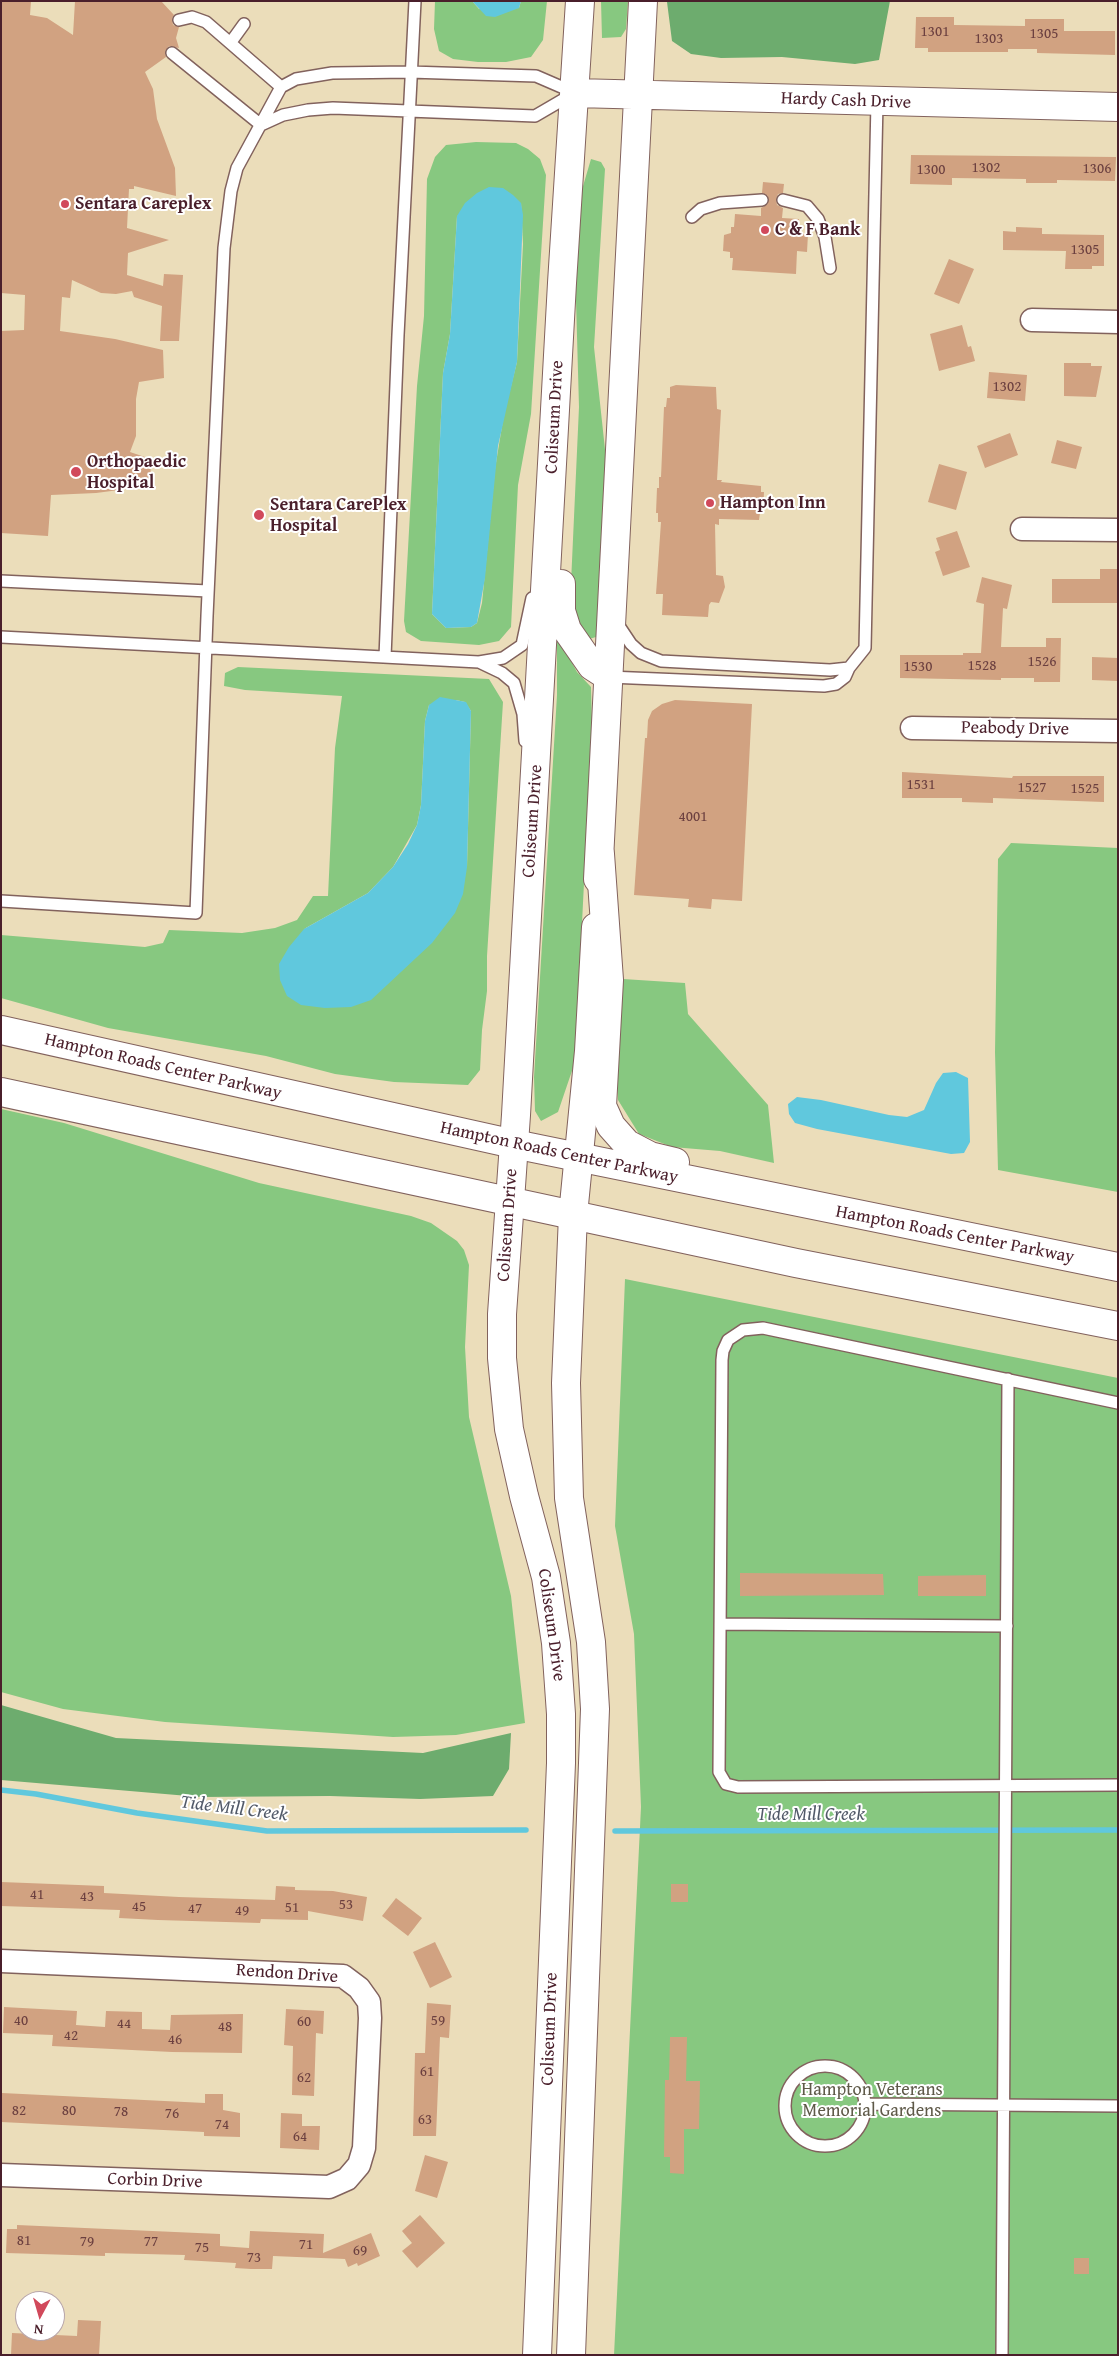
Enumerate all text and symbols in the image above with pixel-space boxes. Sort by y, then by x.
house number: 1301 [921,23,949,41]
house number: 1305 [1030,25,1058,43]
house number: 1303 [975,30,1003,48]
street label: Hardy Cash Drive [781,88,911,114]
house number: 1302 [972,159,1000,177]
house number: 1306 [1083,160,1111,178]
house number: 1300 [917,161,945,179]
place label: Sentara Careplex [75,193,211,215]
marker: Sentara Careplex [59,198,71,210]
place label: C & F Bank [775,219,860,241]
marker: C & F Bank [759,224,771,236]
house number: 1305 [1071,241,1099,259]
street label: Coliseum Drive [541,360,569,474]
house number: 1302 [993,378,1021,396]
place label: Orthopaedic Hospital [87,451,186,494]
marker: Orthopaedic Hospital [69,465,83,479]
place label: Hampton Inn [720,492,826,514]
place label: Sentara CarePlex Hospital [270,494,407,536]
marker: Hampton Inn [704,497,716,509]
marker: Sentara CarePlex Hospital [252,508,266,522]
house number: 1526 [1028,653,1056,671]
house number: 1528 [968,657,996,675]
house number: 1530 [904,658,932,676]
street label: Peabody Drive [961,717,1069,741]
street label: Coliseum Drive [518,764,548,878]
house number: 1531 [907,776,935,794]
house number: 1527 [1018,779,1046,797]
house number: 1525 [1071,780,1099,798]
house number: 4001 [679,808,707,826]
street label: Hampton Roads Center Parkway [42,1029,284,1105]
street label: Hampton Roads Center Parkway [438,1117,680,1189]
street label: Coliseum Drive [493,1168,523,1282]
street label: Hampton Roads Center Parkway [834,1201,1076,1269]
street label: Coliseum Drive [532,1567,570,1683]
water label: Tide Mill Creek [179,1791,289,1827]
water label: Tide Mill Creek [757,1804,865,1826]
house number: 41 [30,1886,44,1904]
house number: 43 [80,1888,94,1906]
house number: 53 [339,1896,353,1914]
house number: 45 [132,1898,146,1916]
house number: 51 [285,1899,299,1917]
house number: 47 [188,1900,202,1918]
house number: 49 [235,1902,249,1920]
street label: Rendon Drive [235,1960,339,1988]
street label: Coliseum Drive [537,1972,563,2086]
house number: 40 [14,2012,28,2030]
house number: 59 [431,2012,445,2030]
house number: 60 [297,2013,311,2031]
house number: 44 [117,2015,131,2033]
house number: 48 [218,2018,232,2036]
house number: 42 [64,2027,78,2045]
house number: 46 [168,2031,182,2049]
house number: 61 [420,2063,434,2081]
house number: 62 [297,2069,311,2087]
park label: Hampton Veterans Memorial Gardens [801,2079,943,2122]
house number: 82 [12,2102,26,2120]
house number: 80 [62,2102,76,2120]
house number: 78 [114,2103,128,2121]
house number: 76 [165,2105,179,2123]
house number: 63 [418,2111,432,2129]
house number: 74 [215,2116,229,2134]
house number: 64 [293,2128,307,2146]
street label: Corbin Drive [107,2169,203,2193]
house number: 81 [17,2232,31,2250]
house number: 79 [80,2233,94,2251]
house number: 77 [144,2233,158,2251]
house number: 71 [299,2236,313,2254]
house number: 75 [195,2239,209,2257]
house number: 69 [353,2242,367,2260]
house number: 73 [247,2249,261,2267]
north arrow [15,2291,65,2341]
text: N [33,2319,44,2340]

